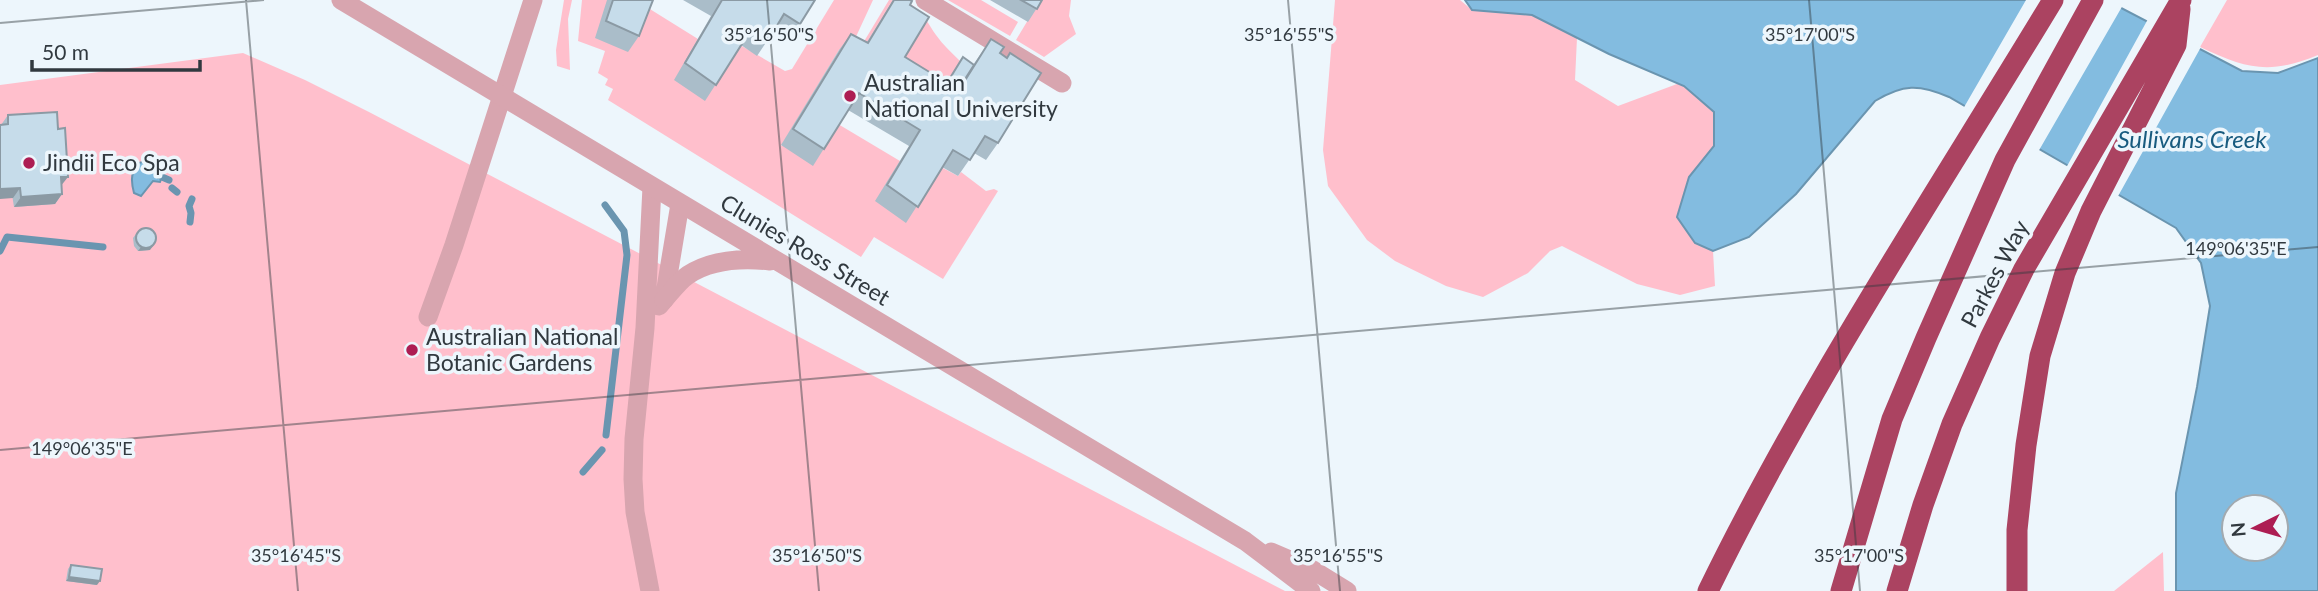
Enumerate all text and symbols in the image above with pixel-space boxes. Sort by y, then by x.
text: 35°16'50"S [724,23,814,45]
text: 35°16'55"S [1244,23,1334,45]
text: 35°17'00"S [1765,23,1855,45]
scale bar [32,28,200,72]
text: 50 m [42,39,89,64]
place label: Australian National University [864,68,1058,122]
marker: Australian National University [842,88,858,104]
water label: Sullivans Creek [2117,124,2267,153]
place label: Jindii Eco Spa [43,148,180,176]
marker: Jindii Eco Spa [21,155,37,171]
street label: Clunies Ross Street [716,187,896,311]
street label: Parkes Way [1954,215,2034,332]
text: 149°06'35"E [2185,237,2287,259]
place label: Australian National Botanic Gardens [426,322,618,376]
marker: Australian National Botanic Gardens [404,342,420,358]
text: 149°06'35"E [31,437,133,459]
north arrow [2220,493,2290,563]
text: N [2225,521,2250,538]
text: 35°16'45"S [251,544,341,566]
text: 35°16'50"S [772,544,862,566]
text: 35°16'55"S [1293,544,1383,566]
text: 35°17'00"S [1814,544,1904,566]

